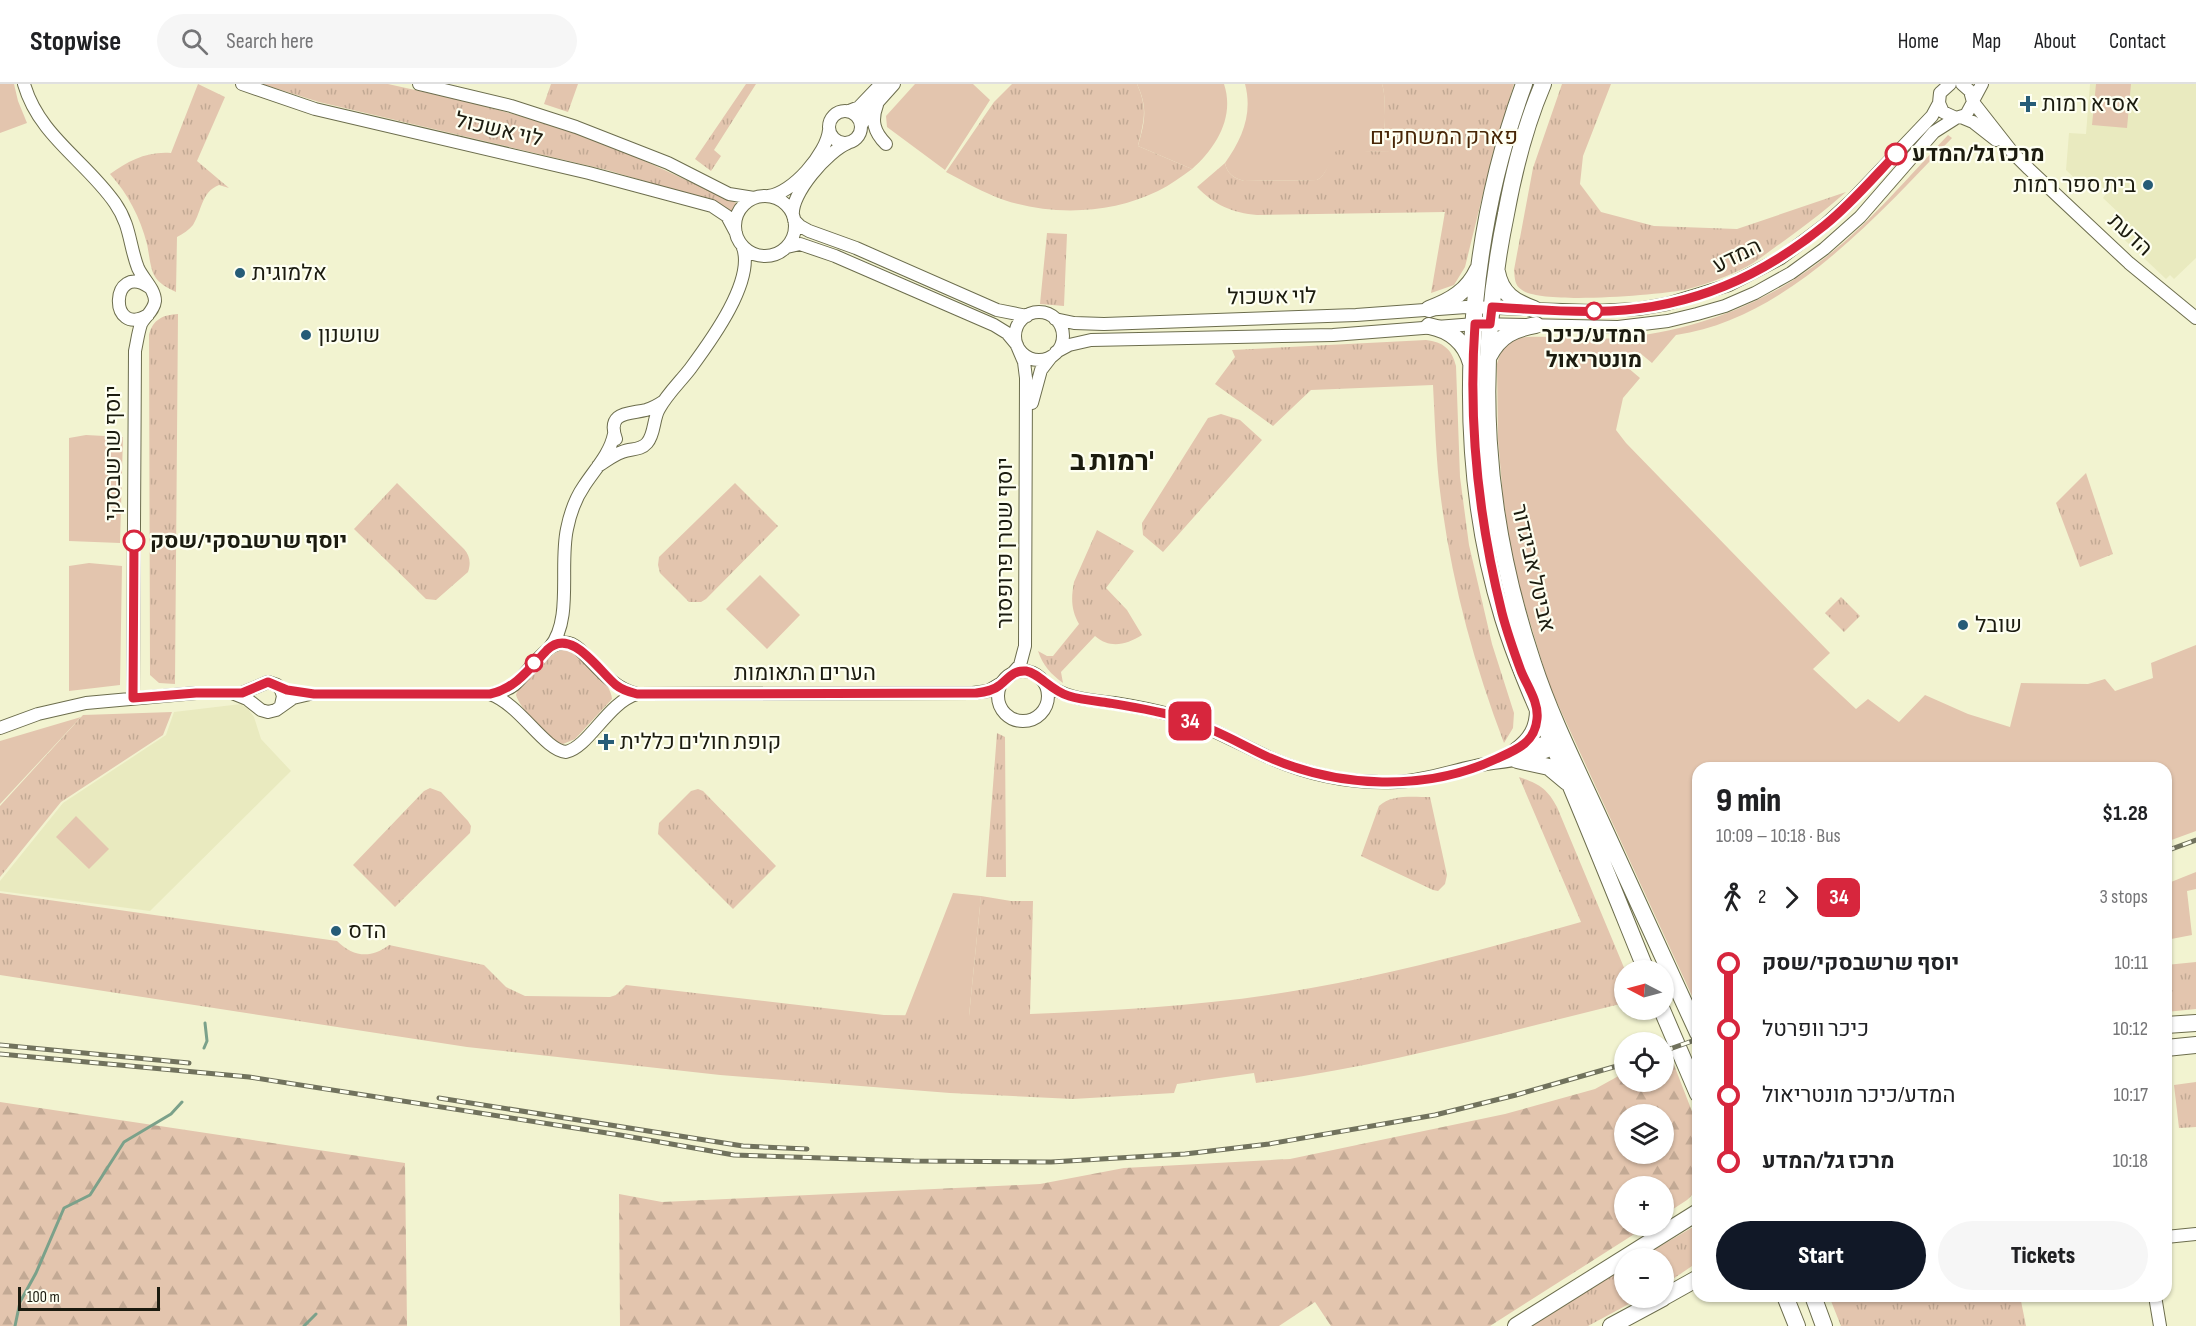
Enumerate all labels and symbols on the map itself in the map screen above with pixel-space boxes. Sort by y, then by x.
place label: אסיא רמות [2042,91,2139,118]
marker: אסיא רמות [2019,95,2037,113]
street label: לוי אשכול [453,107,545,153]
park label: פארק המשחקים [1370,124,1518,151]
place label: מרכז גל/המדע [1912,141,2045,168]
marker: מרכז גל/המדע [1885,143,1907,165]
place label: בית ספר רמות [2013,172,2136,199]
marker: בית ספר רמות [2141,178,2155,192]
street label: הדעת [2102,208,2158,262]
street label: המדע [1708,233,1766,279]
place label: אלמוגית [252,260,327,287]
marker: אלמוגית [233,266,247,280]
street label: לוי אשכול [1227,283,1317,311]
marker: המדע/כיכר מונטריאול [1585,302,1603,320]
place label: שושנון [318,322,380,349]
place label: המדע/כיכר מונטריאול [1542,322,1646,374]
marker: שושנון [299,328,313,342]
street label: יוסף שרשבסקי [100,385,127,521]
district label: רמות ב' [1070,445,1154,478]
street label: יוסף שטרן פרופסור [992,457,1019,629]
street label: אביטל אביגדור [1505,501,1561,635]
place label: יוסף שרשבסקי/שסק [150,528,347,555]
marker: יוסף שרשבסקי/שסק [123,530,145,552]
place label: שובל [1975,612,2022,639]
marker: שובל [1956,618,1970,632]
unlabelled marker [525,654,543,672]
street label: הערים התאומות [734,660,876,687]
line badge: 34 [1163,702,1217,740]
place label: קופת חולים כללית [620,729,781,756]
marker: קופת חולים כללית [597,733,615,751]
place label: הדס [348,918,386,945]
marker: הדס [329,924,343,938]
north arrow [1614,960,1674,1020]
scale bar [18,1284,160,1312]

